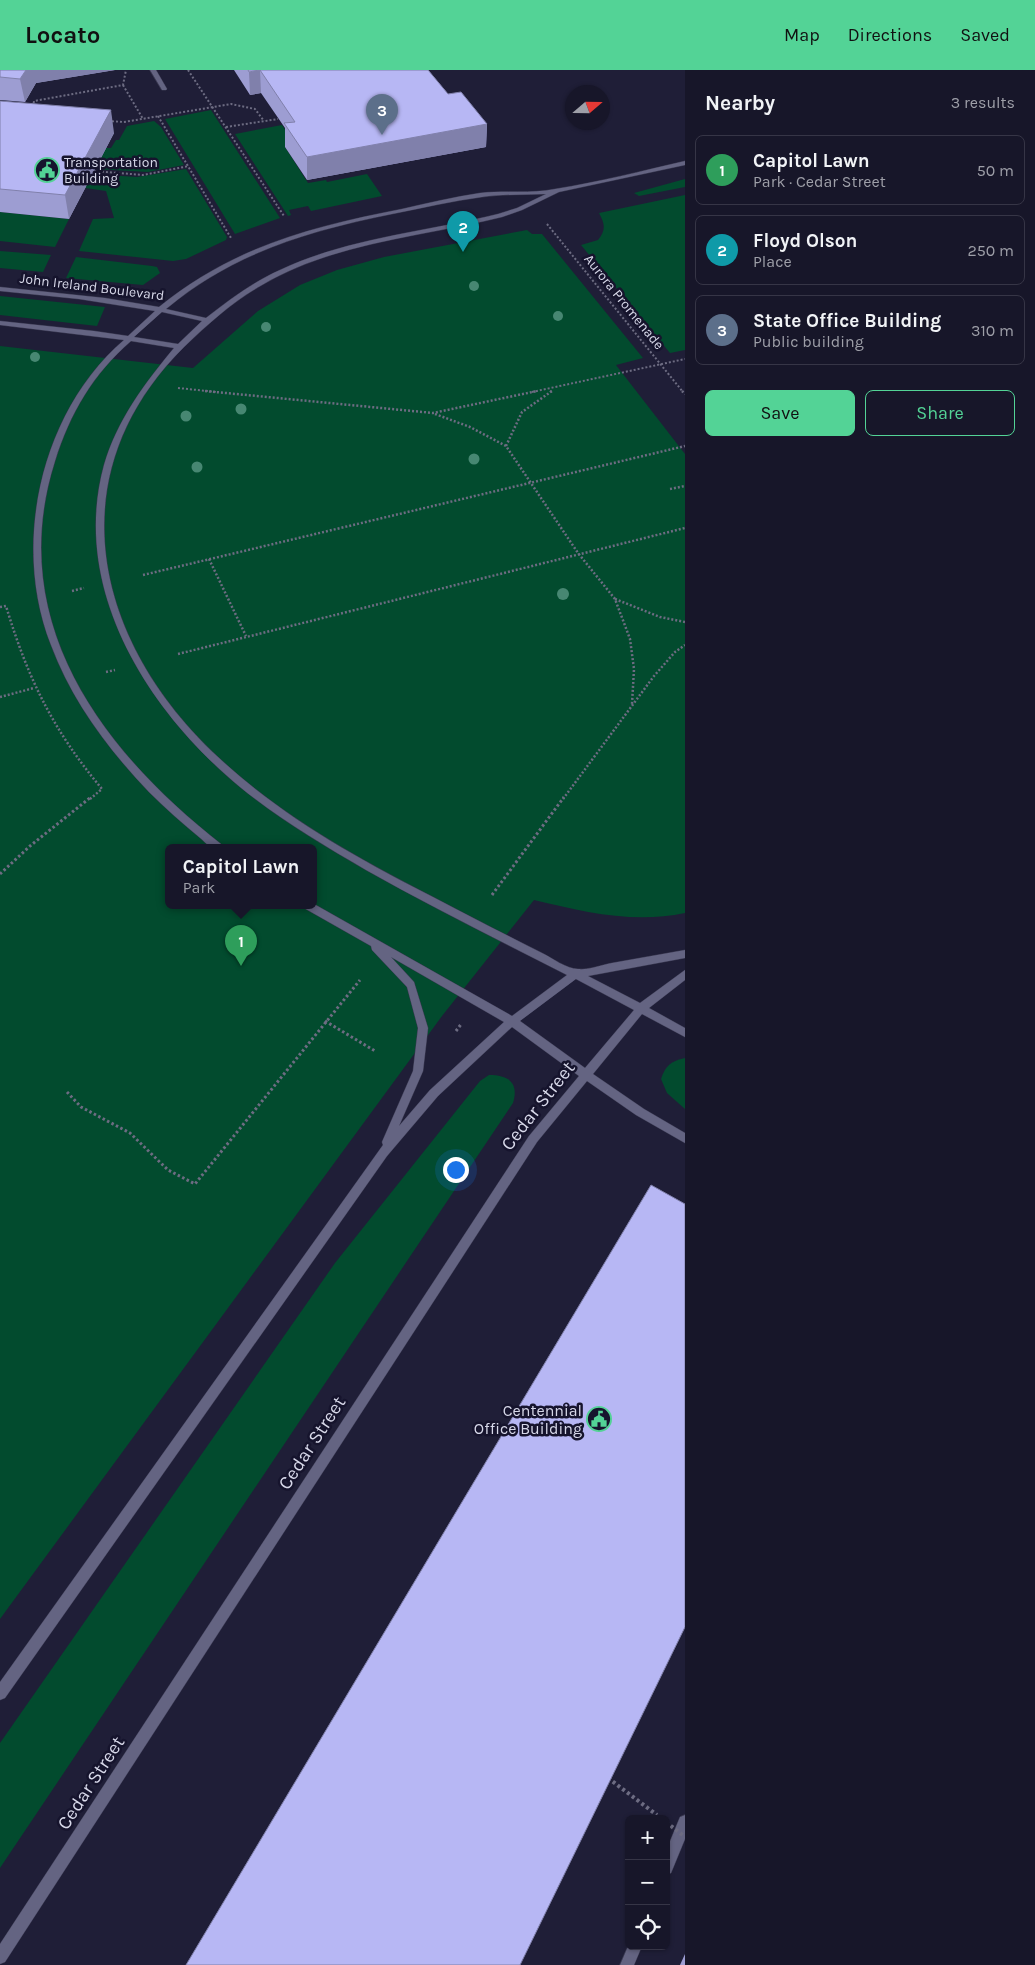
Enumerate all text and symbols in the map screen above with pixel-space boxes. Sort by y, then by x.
text: Locato [25,21,100,49]
text: Map [784,24,820,46]
text: Directions [848,24,932,46]
text: Saved [960,24,1010,46]
north arrow [565,85,610,130]
text: Nearby [705,91,775,115]
text: 3 results [951,93,1015,112]
pin: 3 [366,94,398,135]
text: Capitol Lawn [753,150,870,172]
place label: Transportation Building [64,154,158,187]
public building icon: Transportation Building [34,157,60,183]
text: 1 [719,161,725,180]
text: 50 m [977,161,1014,180]
text: Park · Cedar Street [753,172,886,191]
pin: 2 [447,211,479,252]
text: Floyd Olson [753,230,857,252]
text: 2 [717,241,727,260]
text: 250 m [967,241,1014,260]
street label: Aurora Promenade [580,251,668,353]
text: Place [753,252,792,271]
street label: John Ireland Boulevard [19,270,165,304]
text: State Office Building [753,310,941,332]
text: 3 [717,321,727,340]
text: 310 m [971,321,1014,340]
text: Public building [753,332,864,351]
button: Save [705,390,855,436]
button: Share [865,390,1015,436]
popup [165,844,317,909]
text: Capitol Lawn [183,856,299,878]
text: Park [183,878,215,897]
pin: 1 [225,925,257,966]
street label: Cedar Street [496,1057,580,1155]
your location [443,1157,469,1183]
street label: Cedar Street [274,1392,350,1494]
place label: Centennial Office Building [474,1401,582,1438]
public building icon: Centennial Office Building [586,1406,612,1432]
street label: Cedar Street [53,1732,129,1834]
map controls [625,1815,670,1950]
button: + [625,1815,670,1860]
button: − [625,1860,670,1905]
button: locate [625,1905,670,1950]

